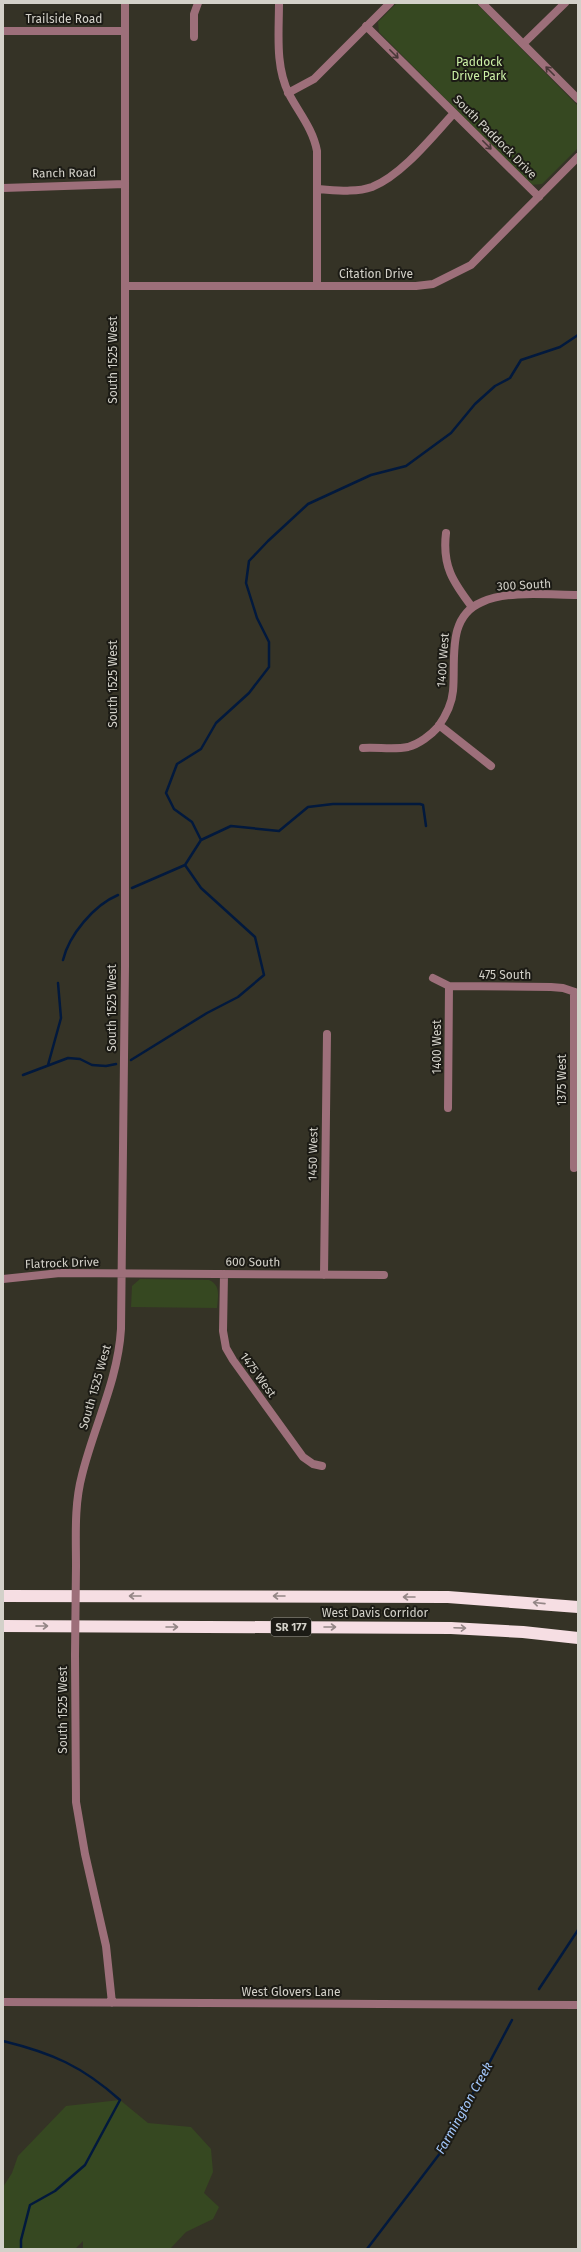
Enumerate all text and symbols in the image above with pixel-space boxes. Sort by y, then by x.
street label: Trailside Road [25,12,103,26]
one-way arrow [389,49,399,59]
park label: Paddock Drive Park [452,55,507,83]
one-way arrow [545,66,555,76]
street label: South Paddock Drive [450,92,540,182]
one-way arrow [482,140,492,150]
street label: Ranch Road [32,165,96,181]
street label: Citation Drive [339,267,413,281]
street label: South 1525 West [106,316,120,404]
street label: 300 South [496,577,552,593]
street label: 1400 West [434,632,452,688]
street label: South 1525 West [106,640,120,728]
street label: South 1525 West [105,964,119,1052]
street label: 475 South [479,968,531,982]
street label: 1400 West [430,1019,444,1074]
street label: 1375 West [555,1053,569,1106]
street label: 1450 West [306,1126,320,1181]
street label: Flatrock Drive [24,1255,100,1271]
street label: 600 South [225,1255,281,1269]
street label: South 1525 West [76,1342,114,1431]
street label: 1475 West [237,1350,279,1401]
one-way arrow [129,1592,142,1600]
one-way arrow [273,1592,286,1600]
one-way arrow [403,1593,416,1601]
one-way arrow [533,1599,546,1606]
street label: West Davis Corridor [322,1606,429,1620]
road number: SR 177 [271,1618,311,1636]
one-way arrow [35,1622,48,1630]
one-way arrow [165,1623,178,1631]
one-way arrow [323,1623,336,1631]
one-way arrow [453,1624,466,1632]
street label: South 1525 West [56,1666,70,1754]
street label: West Glovers Lane [241,1985,341,1999]
water label: Farmington Creek [433,2059,495,2157]

